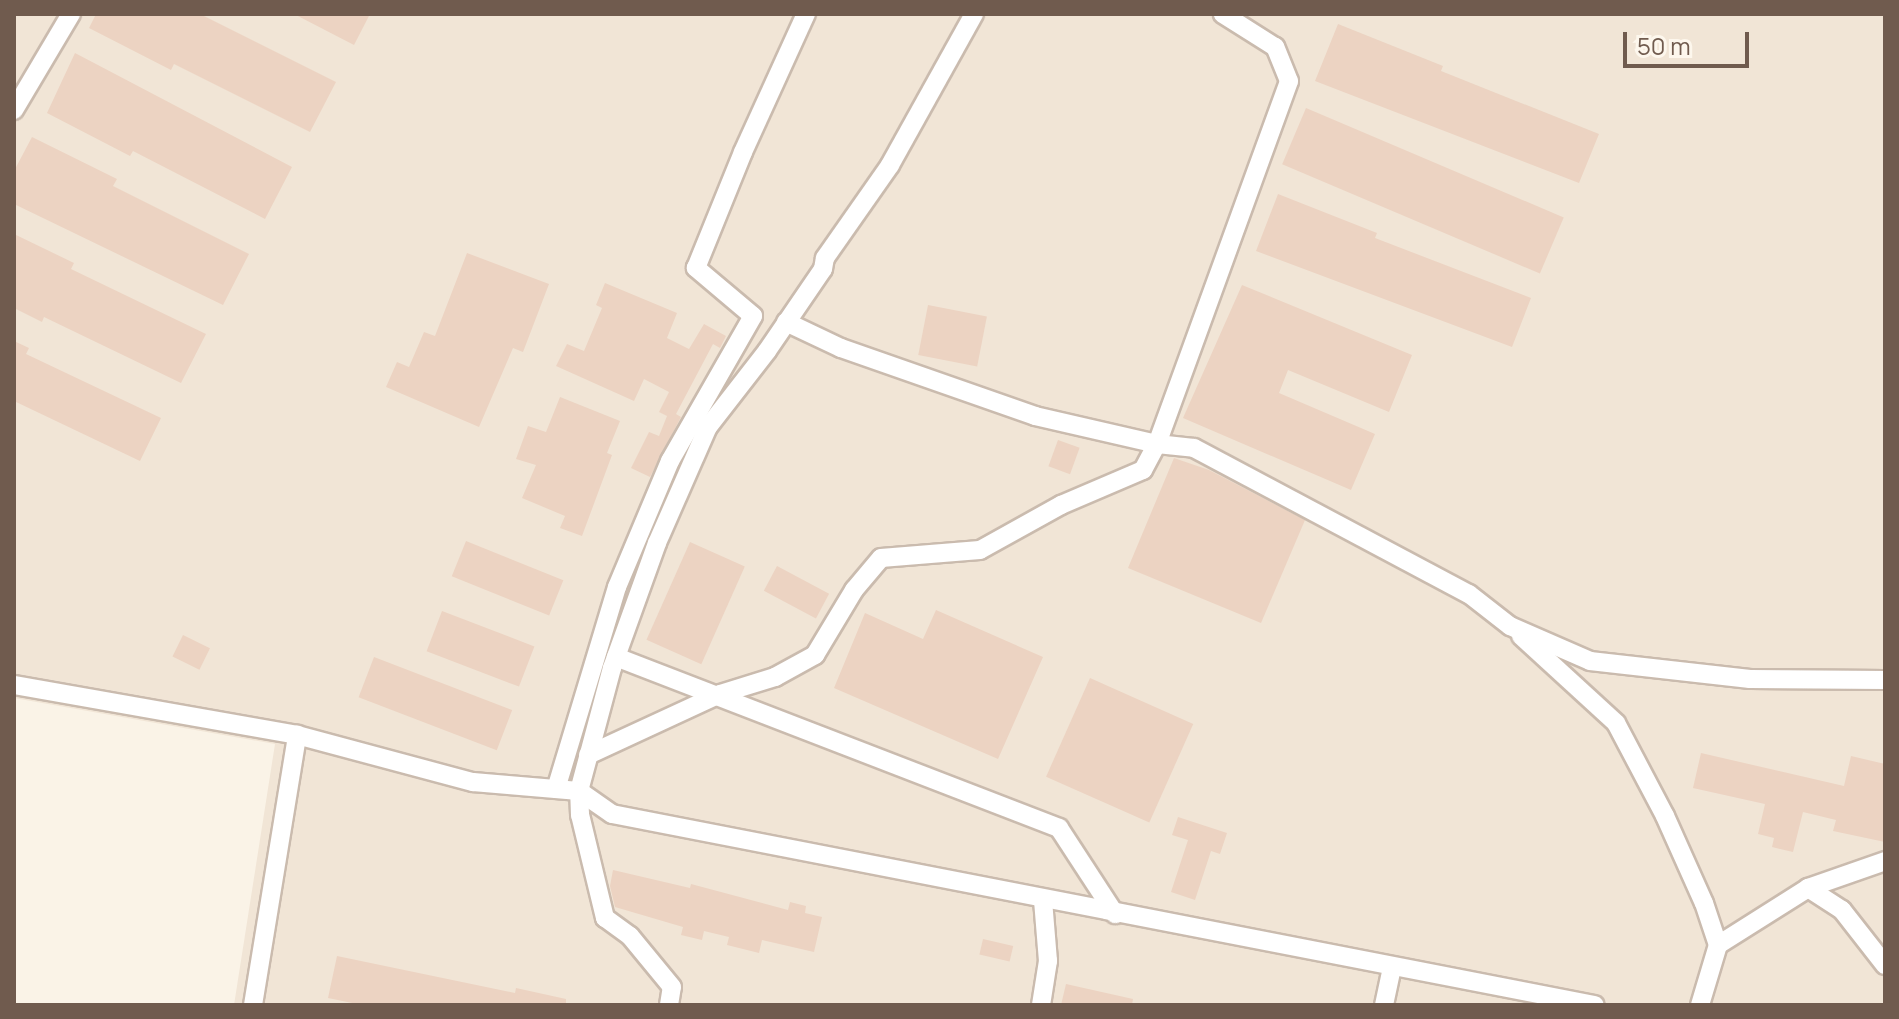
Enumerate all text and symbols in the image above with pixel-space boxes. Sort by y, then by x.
scale bar [1627,16,1753,66]
text: 50 m [1637,29,1691,62]

